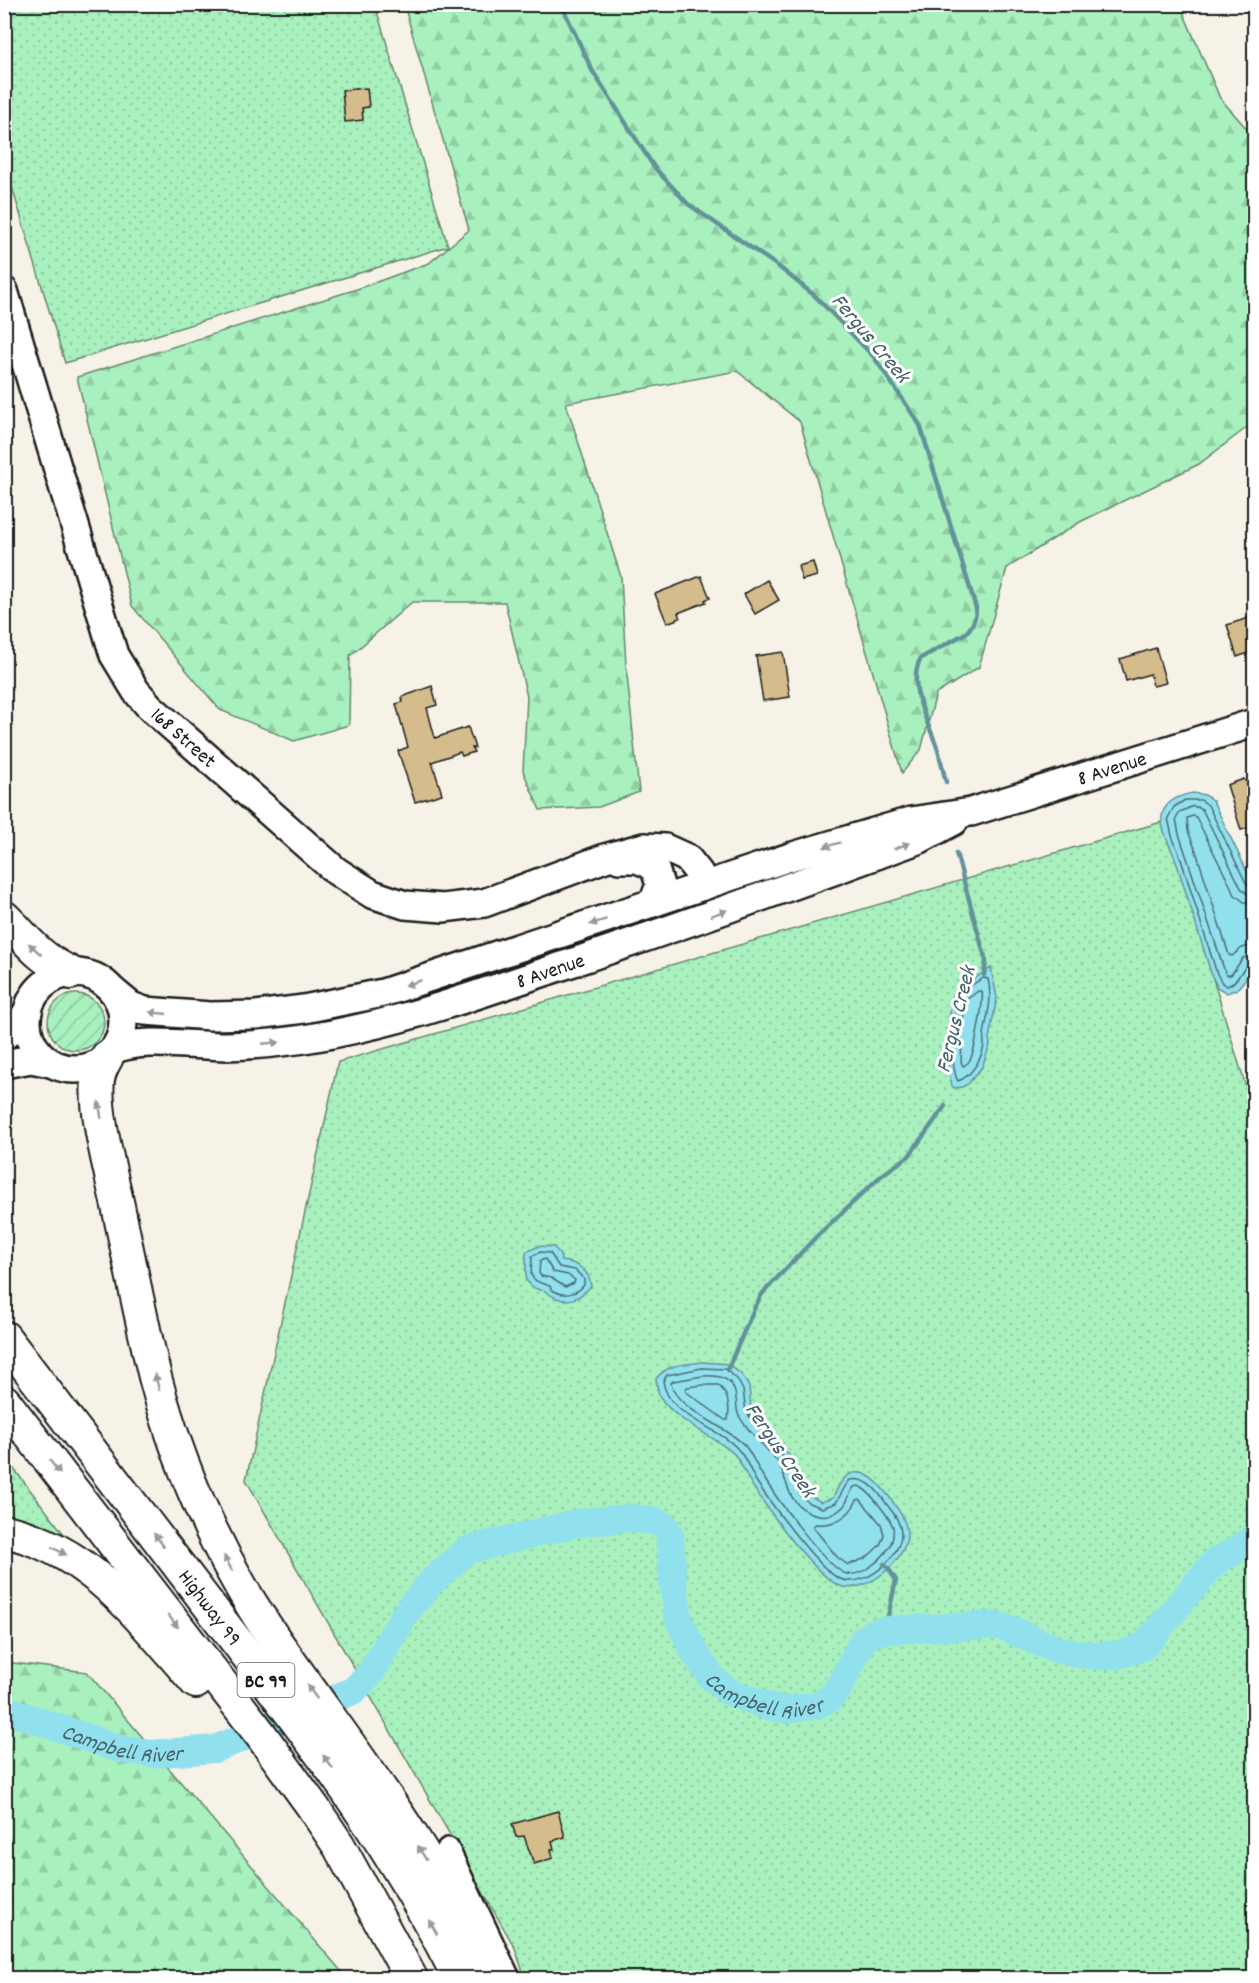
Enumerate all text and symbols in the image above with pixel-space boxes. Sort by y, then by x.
water label: Fergus Creek [823,288,917,392]
street label: 168 Street [142,702,222,777]
street label: 8 Avenue [1074,746,1151,796]
one-way arrow [823,841,841,850]
one-way arrow [893,841,911,850]
one-way arrow [710,907,728,917]
one-way arrow [589,917,607,927]
one-way arrow [27,942,42,956]
street label: 8 Avenue [513,947,589,998]
water label: Fergus Creek [929,962,986,1076]
one-way arrow [404,979,422,989]
one-way arrow [148,1008,167,1018]
one-way arrow [261,1038,280,1048]
one-way arrow [95,1101,104,1120]
one-way arrow [152,1373,161,1391]
water label: Fergus Creek [736,1397,823,1506]
one-way arrow [48,1459,60,1474]
one-way arrow [154,1532,166,1547]
one-way arrow [51,1546,68,1556]
one-way arrow [223,1554,233,1571]
street label: Highway 99 [169,1564,247,1654]
one-way arrow [167,1614,179,1629]
road number: BC 99 [238,1663,294,1697]
water label: Campbell River [697,1666,833,1730]
one-way arrow [306,1684,318,1700]
water label: Campbell River [57,1718,187,1773]
one-way arrow [322,1755,334,1771]
one-way arrow [417,1845,428,1861]
one-way arrow [428,1918,438,1935]

